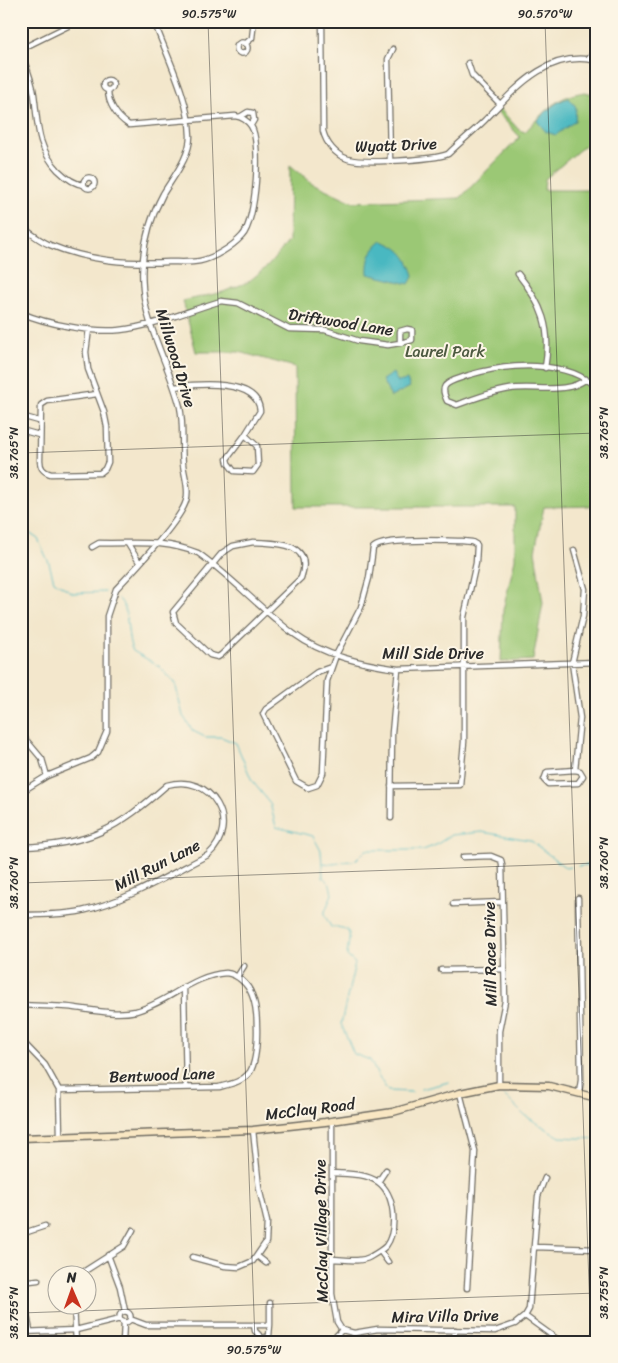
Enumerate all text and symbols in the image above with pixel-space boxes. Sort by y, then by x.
text: 90.575°W [182,3,237,25]
text: 90.570°W [518,3,573,25]
street label: Wyatt Drive [355,129,438,161]
street label: Driftwood Lane [286,299,396,345]
street label: Millwood Drive [147,305,205,411]
park label: Laurel Park [405,337,485,366]
text: 38.765°N [593,406,615,459]
text: 38.765°N [3,426,25,479]
street label: Mill Side Drive [382,639,484,668]
street label: Mill Run Lane [108,831,206,899]
text: 38.760°N [593,836,615,889]
text: 38.760°N [3,856,25,909]
street label: Mill Race Drive [475,901,505,1007]
street label: Bentwood Lane [109,1059,215,1091]
street label: McClay Road [264,1089,358,1129]
street label: McClay Village Drive [305,1159,337,1303]
text: N [65,1265,77,1290]
north arrow [48,1266,98,1316]
text: 38.755°N [593,1266,615,1319]
text: 38.755°N [3,1286,25,1339]
street label: Mira Villa Drive [391,1301,499,1331]
text: 90.575°W [227,1339,282,1361]

